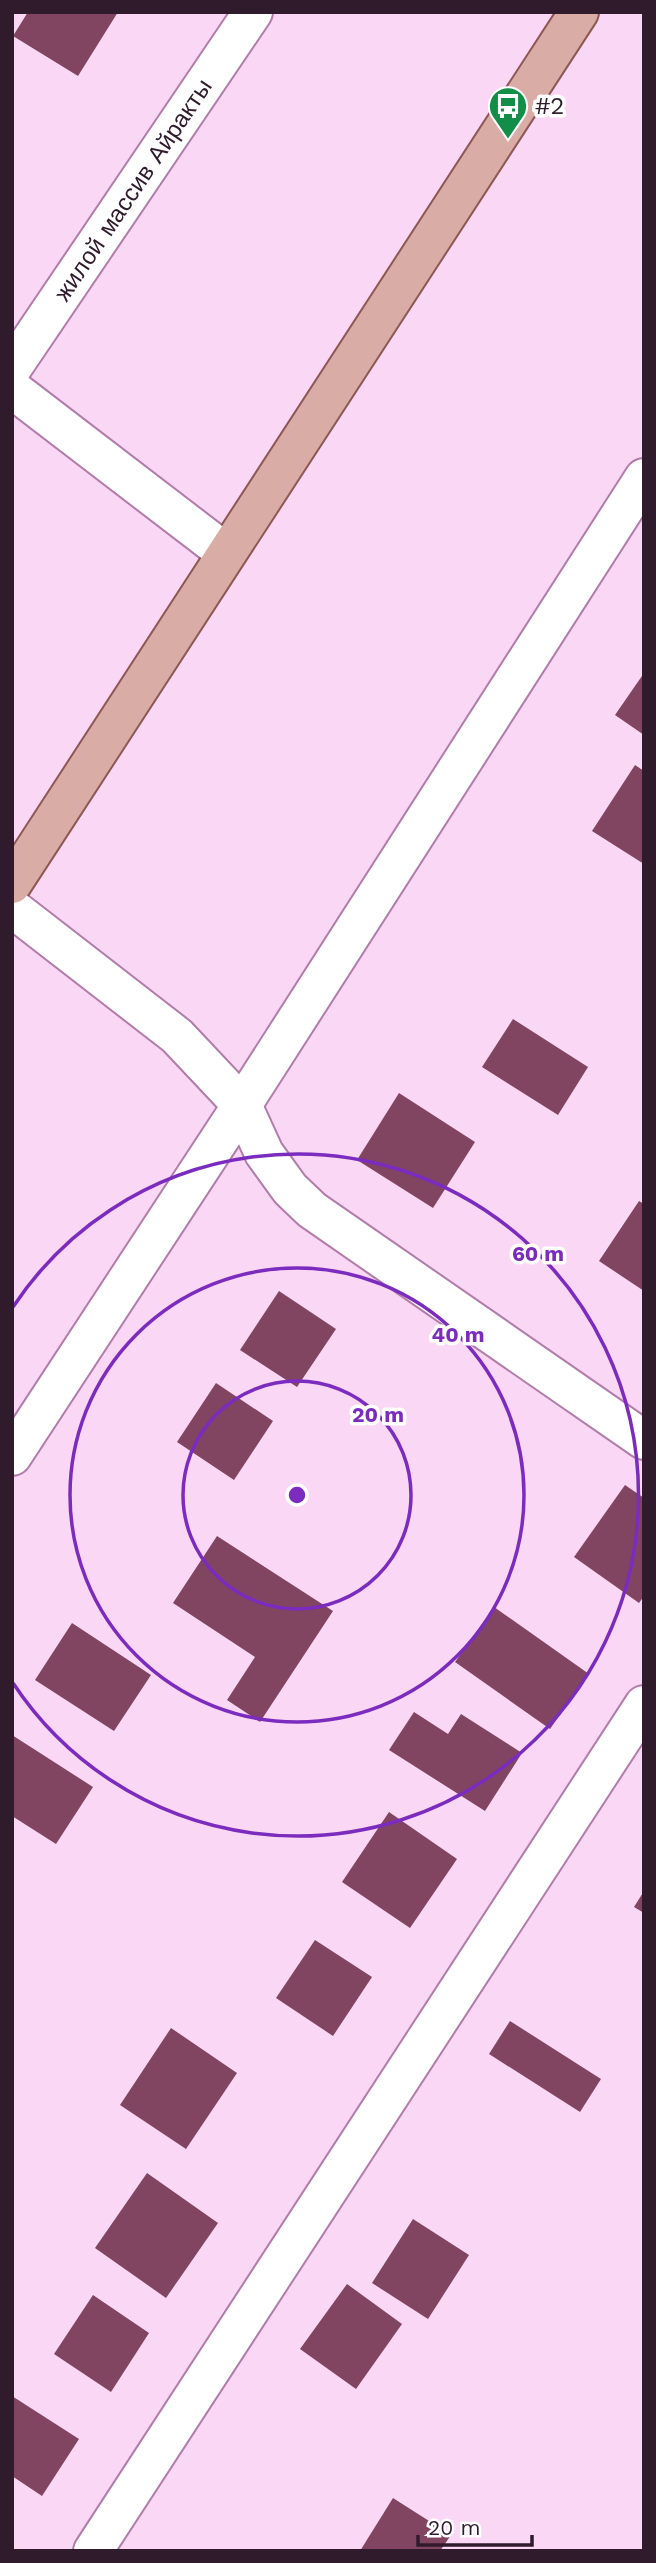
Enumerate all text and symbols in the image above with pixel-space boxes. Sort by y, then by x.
street label: жилой массив Айракты [48,74,218,306]
bus stop icon: #2 [487,85,529,140]
place label: #2 [535,92,564,120]
text: 60 m [512,1241,564,1266]
text: 40 m [432,1322,484,1347]
text: 20 m [352,1402,404,1427]
centre of rings [285,1483,309,1507]
scale bar [418,2504,532,2548]
text: 20 m [428,2515,480,2540]

